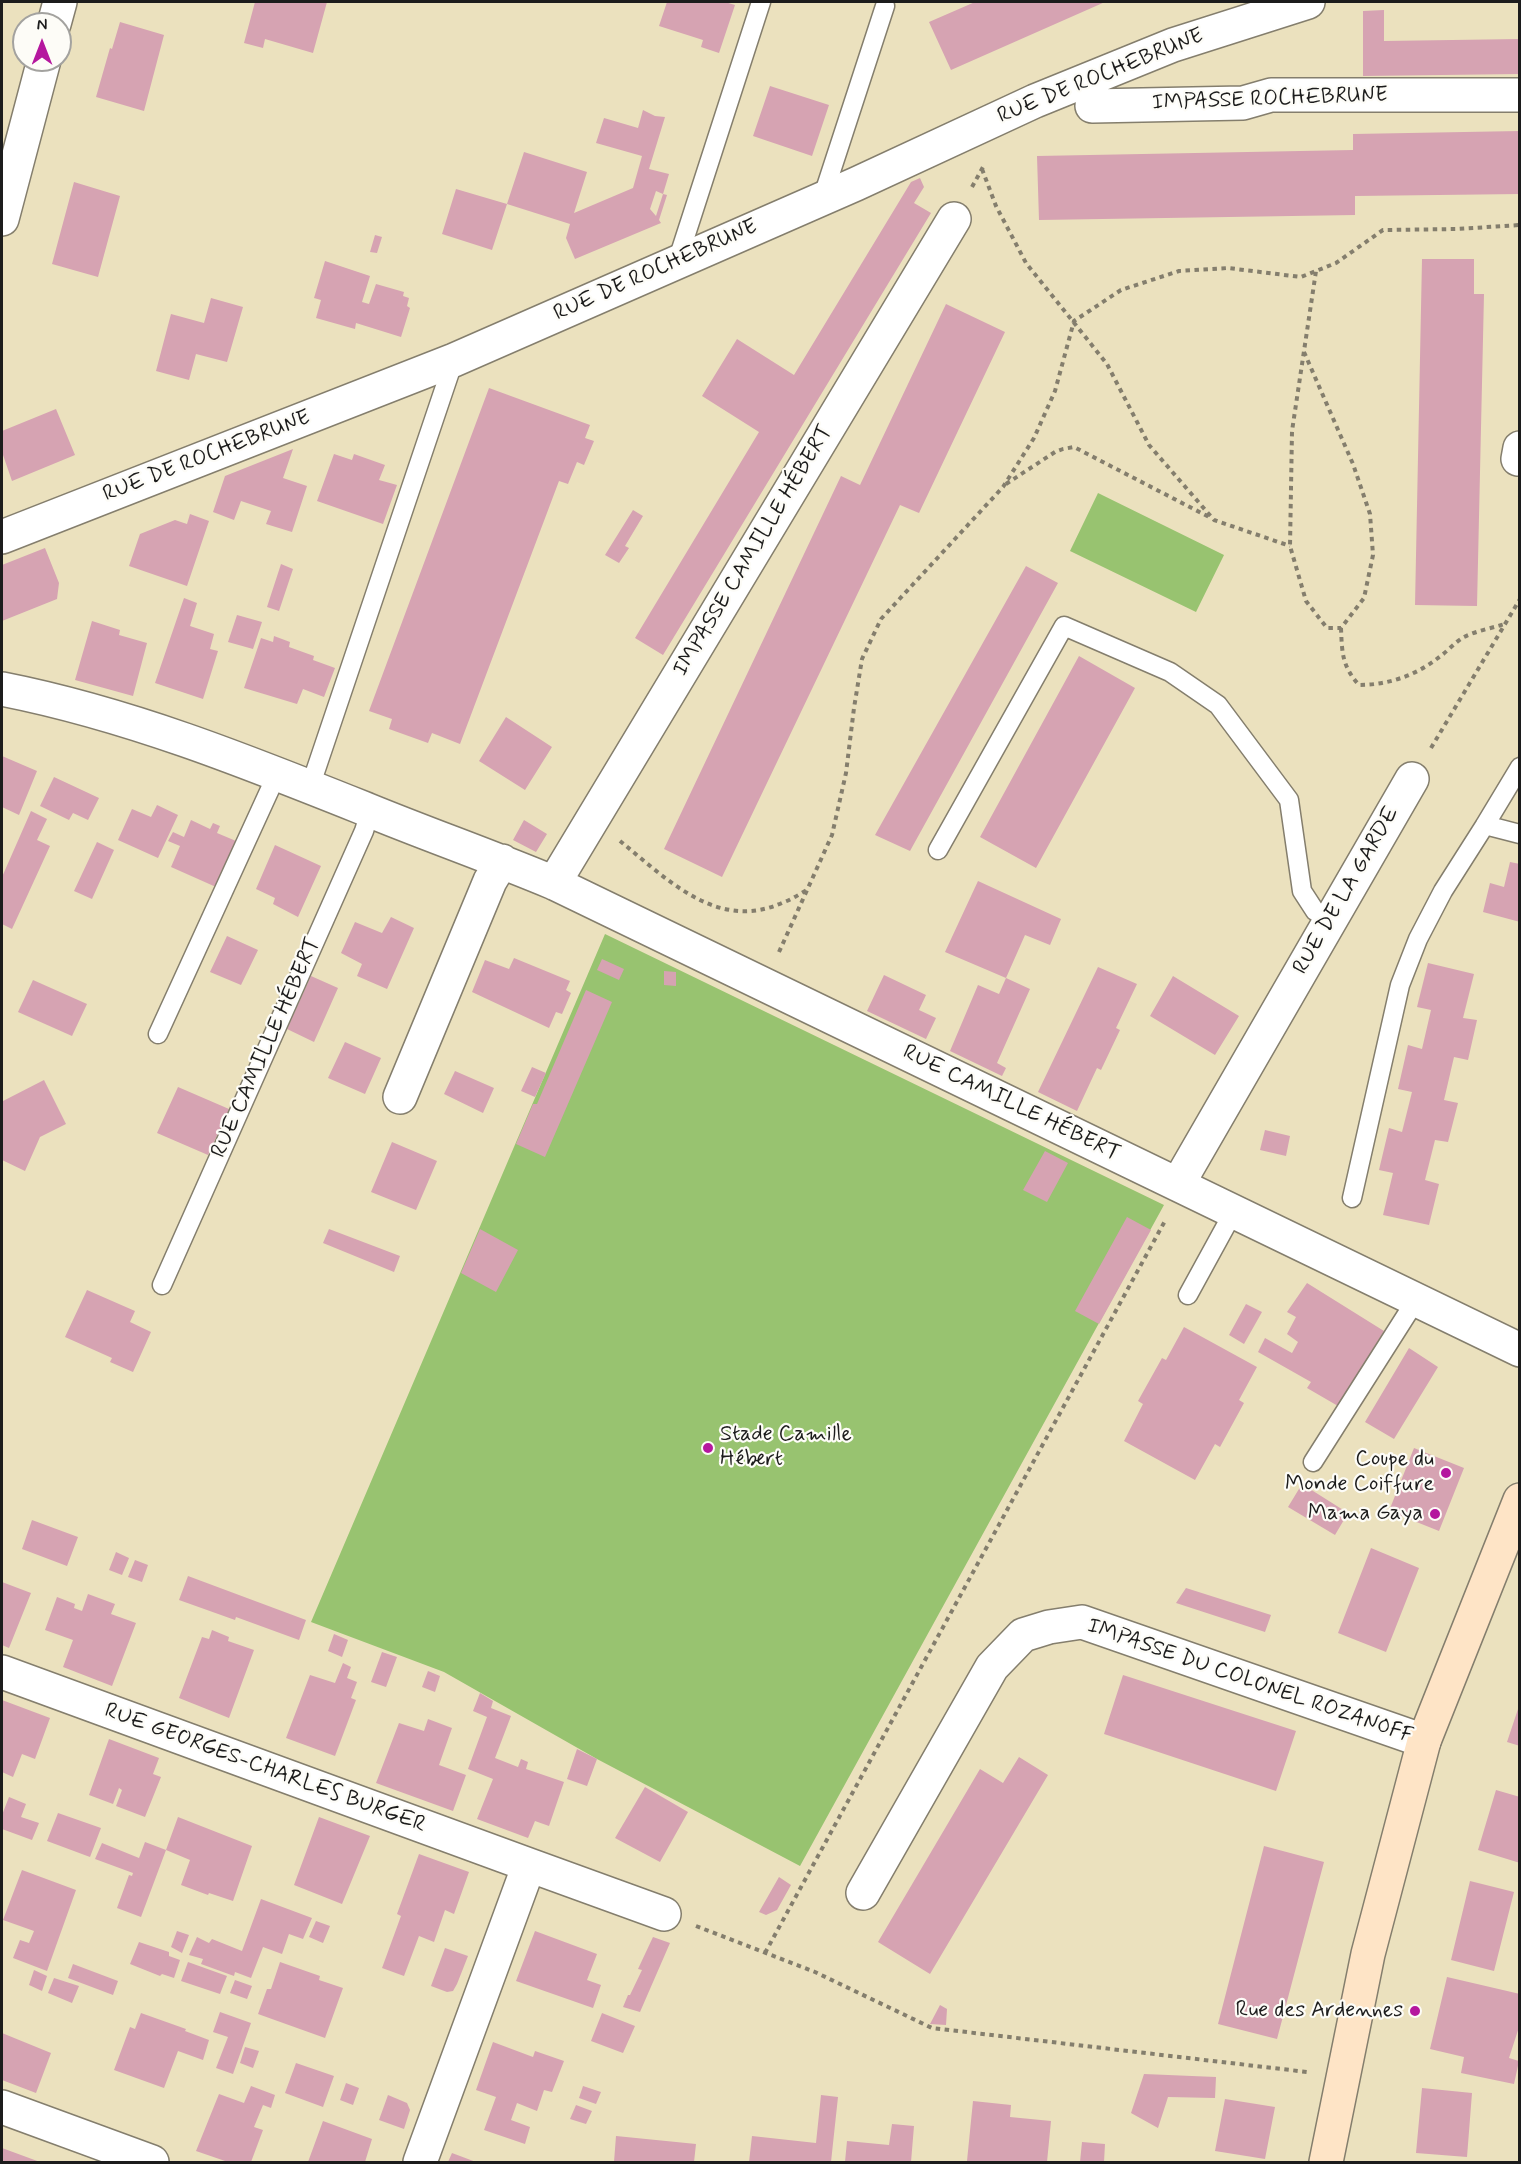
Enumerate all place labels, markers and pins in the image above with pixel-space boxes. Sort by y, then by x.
place label: Stade Camille Hébert [720,1422,852,1474]
marker: Stade Camille Hébert [701,1441,715,1455]
place label: Coupe du Monde Coiffure [1285,1447,1434,1498]
marker: Coupe du Monde Coiffure [1439,1466,1453,1480]
place label: Mama Gaya [1308,1501,1423,1527]
marker: Mama Gaya [1428,1507,1442,1521]
place label: Rue des Ardennes [1236,1998,1403,2024]
marker: Rue des Ardennes [1408,2004,1422,2018]

